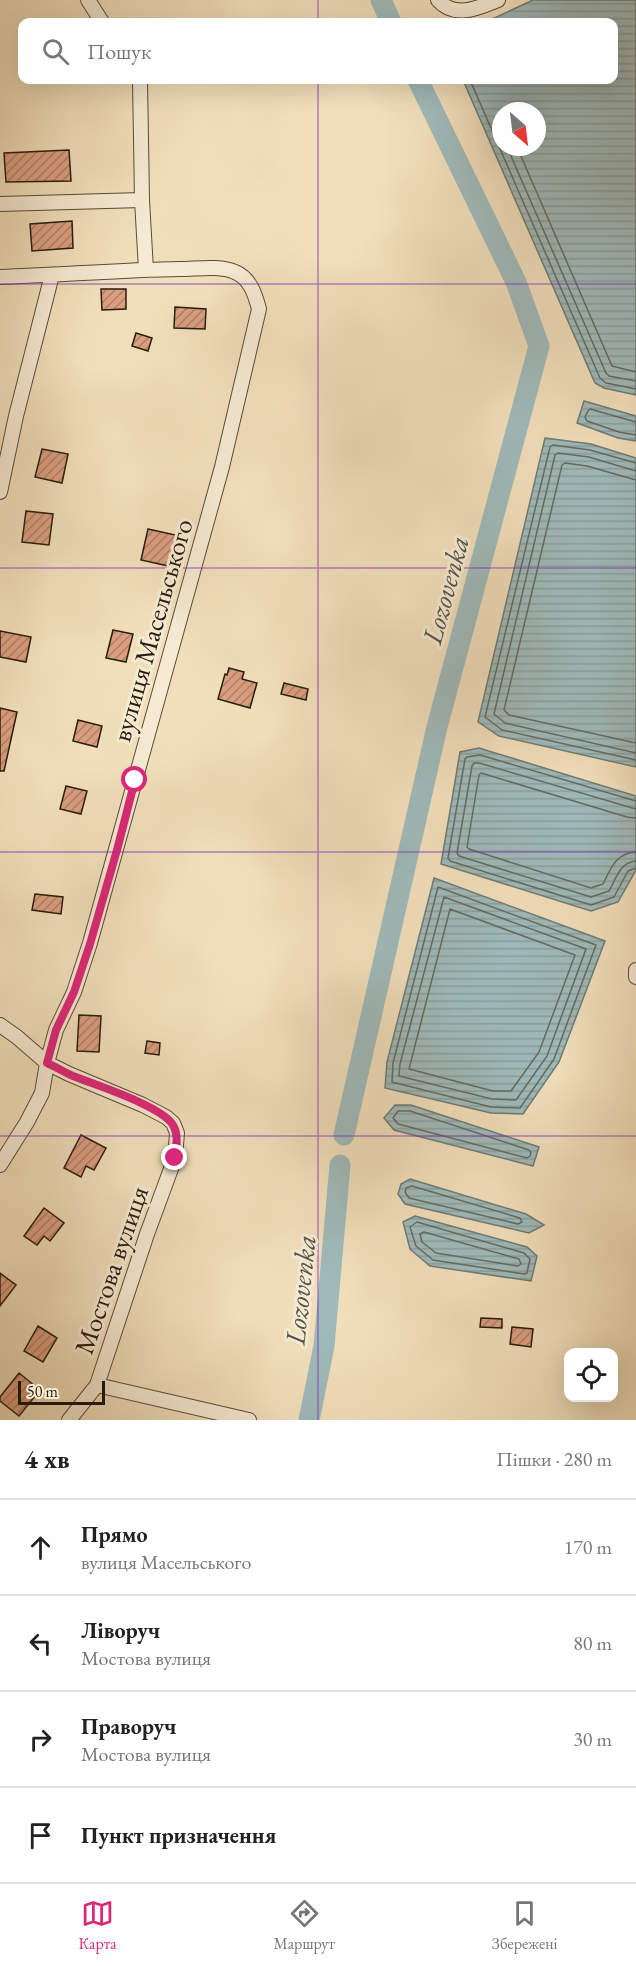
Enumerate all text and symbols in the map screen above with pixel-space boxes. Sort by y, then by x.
search box [18,18,618,84]
icon: search [39,35,72,68]
text: Пошук [87,37,151,66]
north arrow [492,102,546,156]
street label: вулиця Масельського [103,515,201,745]
water label: Lozovenka [413,532,477,649]
route start [121,766,147,792]
route end [161,1144,187,1170]
street label: Мостова вулиця [66,1181,156,1359]
water label: Lozovenka [276,1233,324,1348]
map controls [564,1348,618,1402]
button: locate [564,1348,618,1402]
scale bar [18,1378,105,1406]
text: 50 m [27,1381,58,1402]
text: 4 хв [24,1442,70,1476]
text: Пішки · 280 m [496,1446,612,1472]
text: Прямо [81,1520,148,1549]
icon: ahead [24,1531,57,1564]
text: 170 m [564,1534,612,1560]
text: вулиця Масельського [81,1549,251,1575]
text: Ліворуч [81,1616,160,1645]
icon: left [24,1627,57,1660]
text: 80 m [573,1630,612,1656]
text: Мостова вулиця [81,1645,211,1671]
text: Праворуч [81,1712,177,1741]
icon: right [24,1723,57,1756]
text: 30 m [573,1726,612,1752]
text: Мостова вулиця [81,1741,211,1767]
icon: arrive [24,1819,57,1852]
text: Пункт призначення [81,1821,276,1850]
tab: Карта [78,1897,117,1954]
tab: Маршрут [274,1897,335,1954]
tab: Збережені [492,1897,558,1954]

